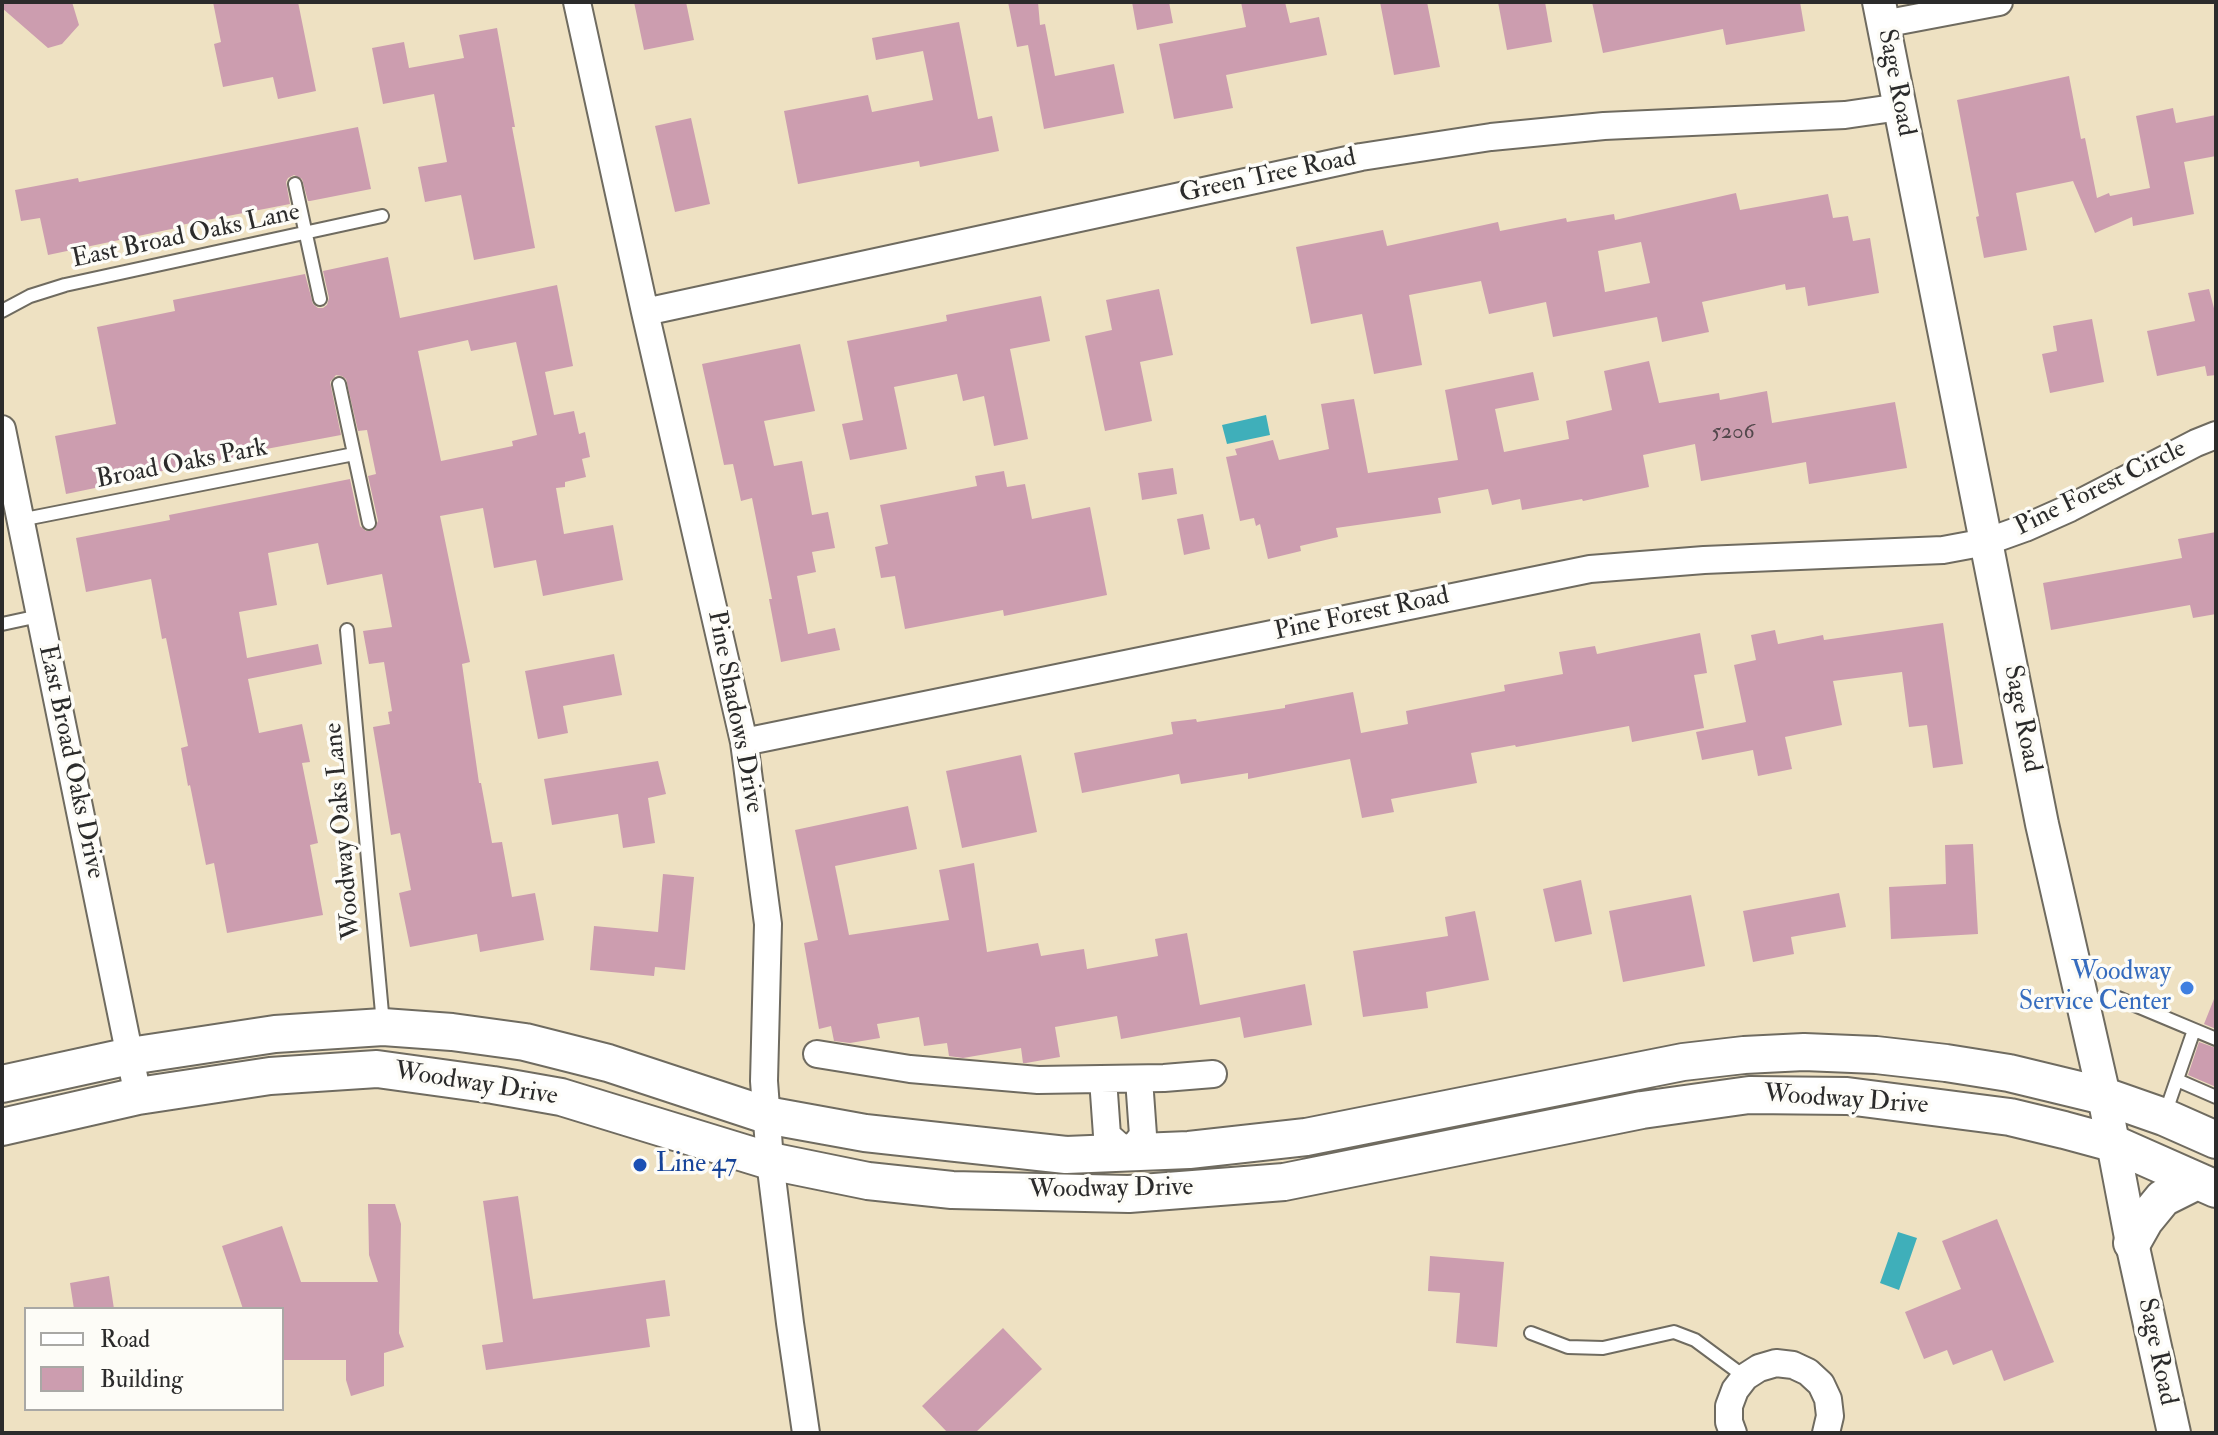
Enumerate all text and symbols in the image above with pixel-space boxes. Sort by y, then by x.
street label: Sage Road [1869,27,1921,139]
street label: Green Tree Road [1177,143,1359,211]
street label: East Broad Oaks Lane [69,198,303,276]
house number: 5206 [1711,420,1755,446]
street label: Broad Oaks Park [94,433,270,497]
street label: Pine Forest Circle [2010,434,2192,544]
street label: Pine Forest Road [1272,581,1452,649]
street label: Pine Shadows Drive [699,608,769,816]
street label: East Broad Oaks Drive [30,642,110,882]
street label: Sage Road [1995,663,2047,775]
street label: Woodway Oaks Lane [319,721,369,941]
place label: Woodway Service Center [2019,957,2171,1018]
marker: Woodway Service Center [2178,979,2196,997]
street label: Woodway Drive [392,1057,560,1113]
street label: Woodway Drive [1763,1080,1929,1122]
place label: Line 47 [656,1149,737,1181]
marker: Line 47 [631,1156,649,1174]
street label: Woodway Drive [1028,1173,1194,1207]
street label: Sage Road [2129,1296,2183,1408]
legend [24,1307,284,1411]
text: Road [100,1324,150,1355]
text: Building [100,1364,183,1395]

